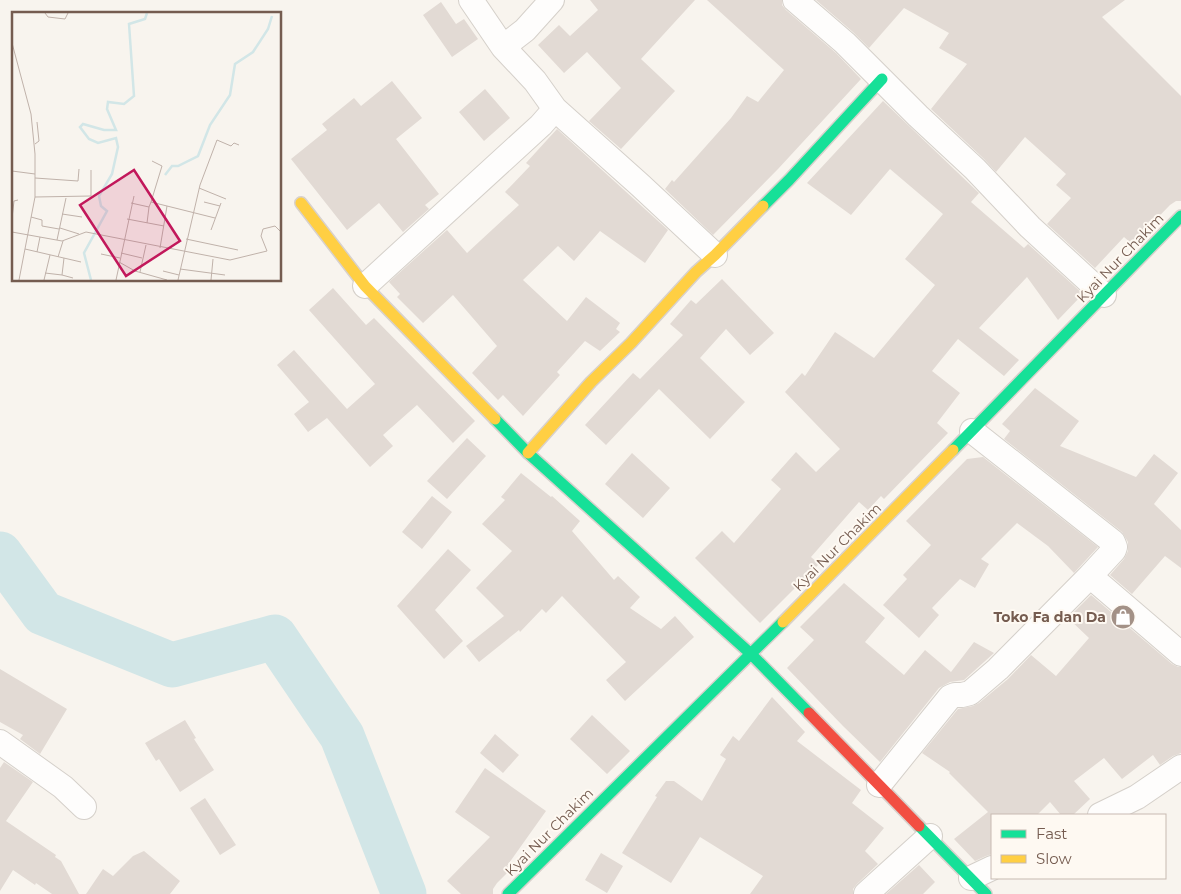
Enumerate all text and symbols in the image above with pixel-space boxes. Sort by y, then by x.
inset map [12,12,281,281]
street label: Kyai Nur Chakim [1073,209,1167,307]
street label: Kyai Nur Chakim [789,499,885,595]
shop icon: Toko Fa dan Da [1110,604,1136,630]
place label: Toko Fa dan Da [993,608,1106,626]
street label: Kyai Nur Chakim [501,784,597,880]
legend [991,814,1166,879]
text: Fast [1036,824,1067,843]
text: Slow [1036,849,1072,868]

